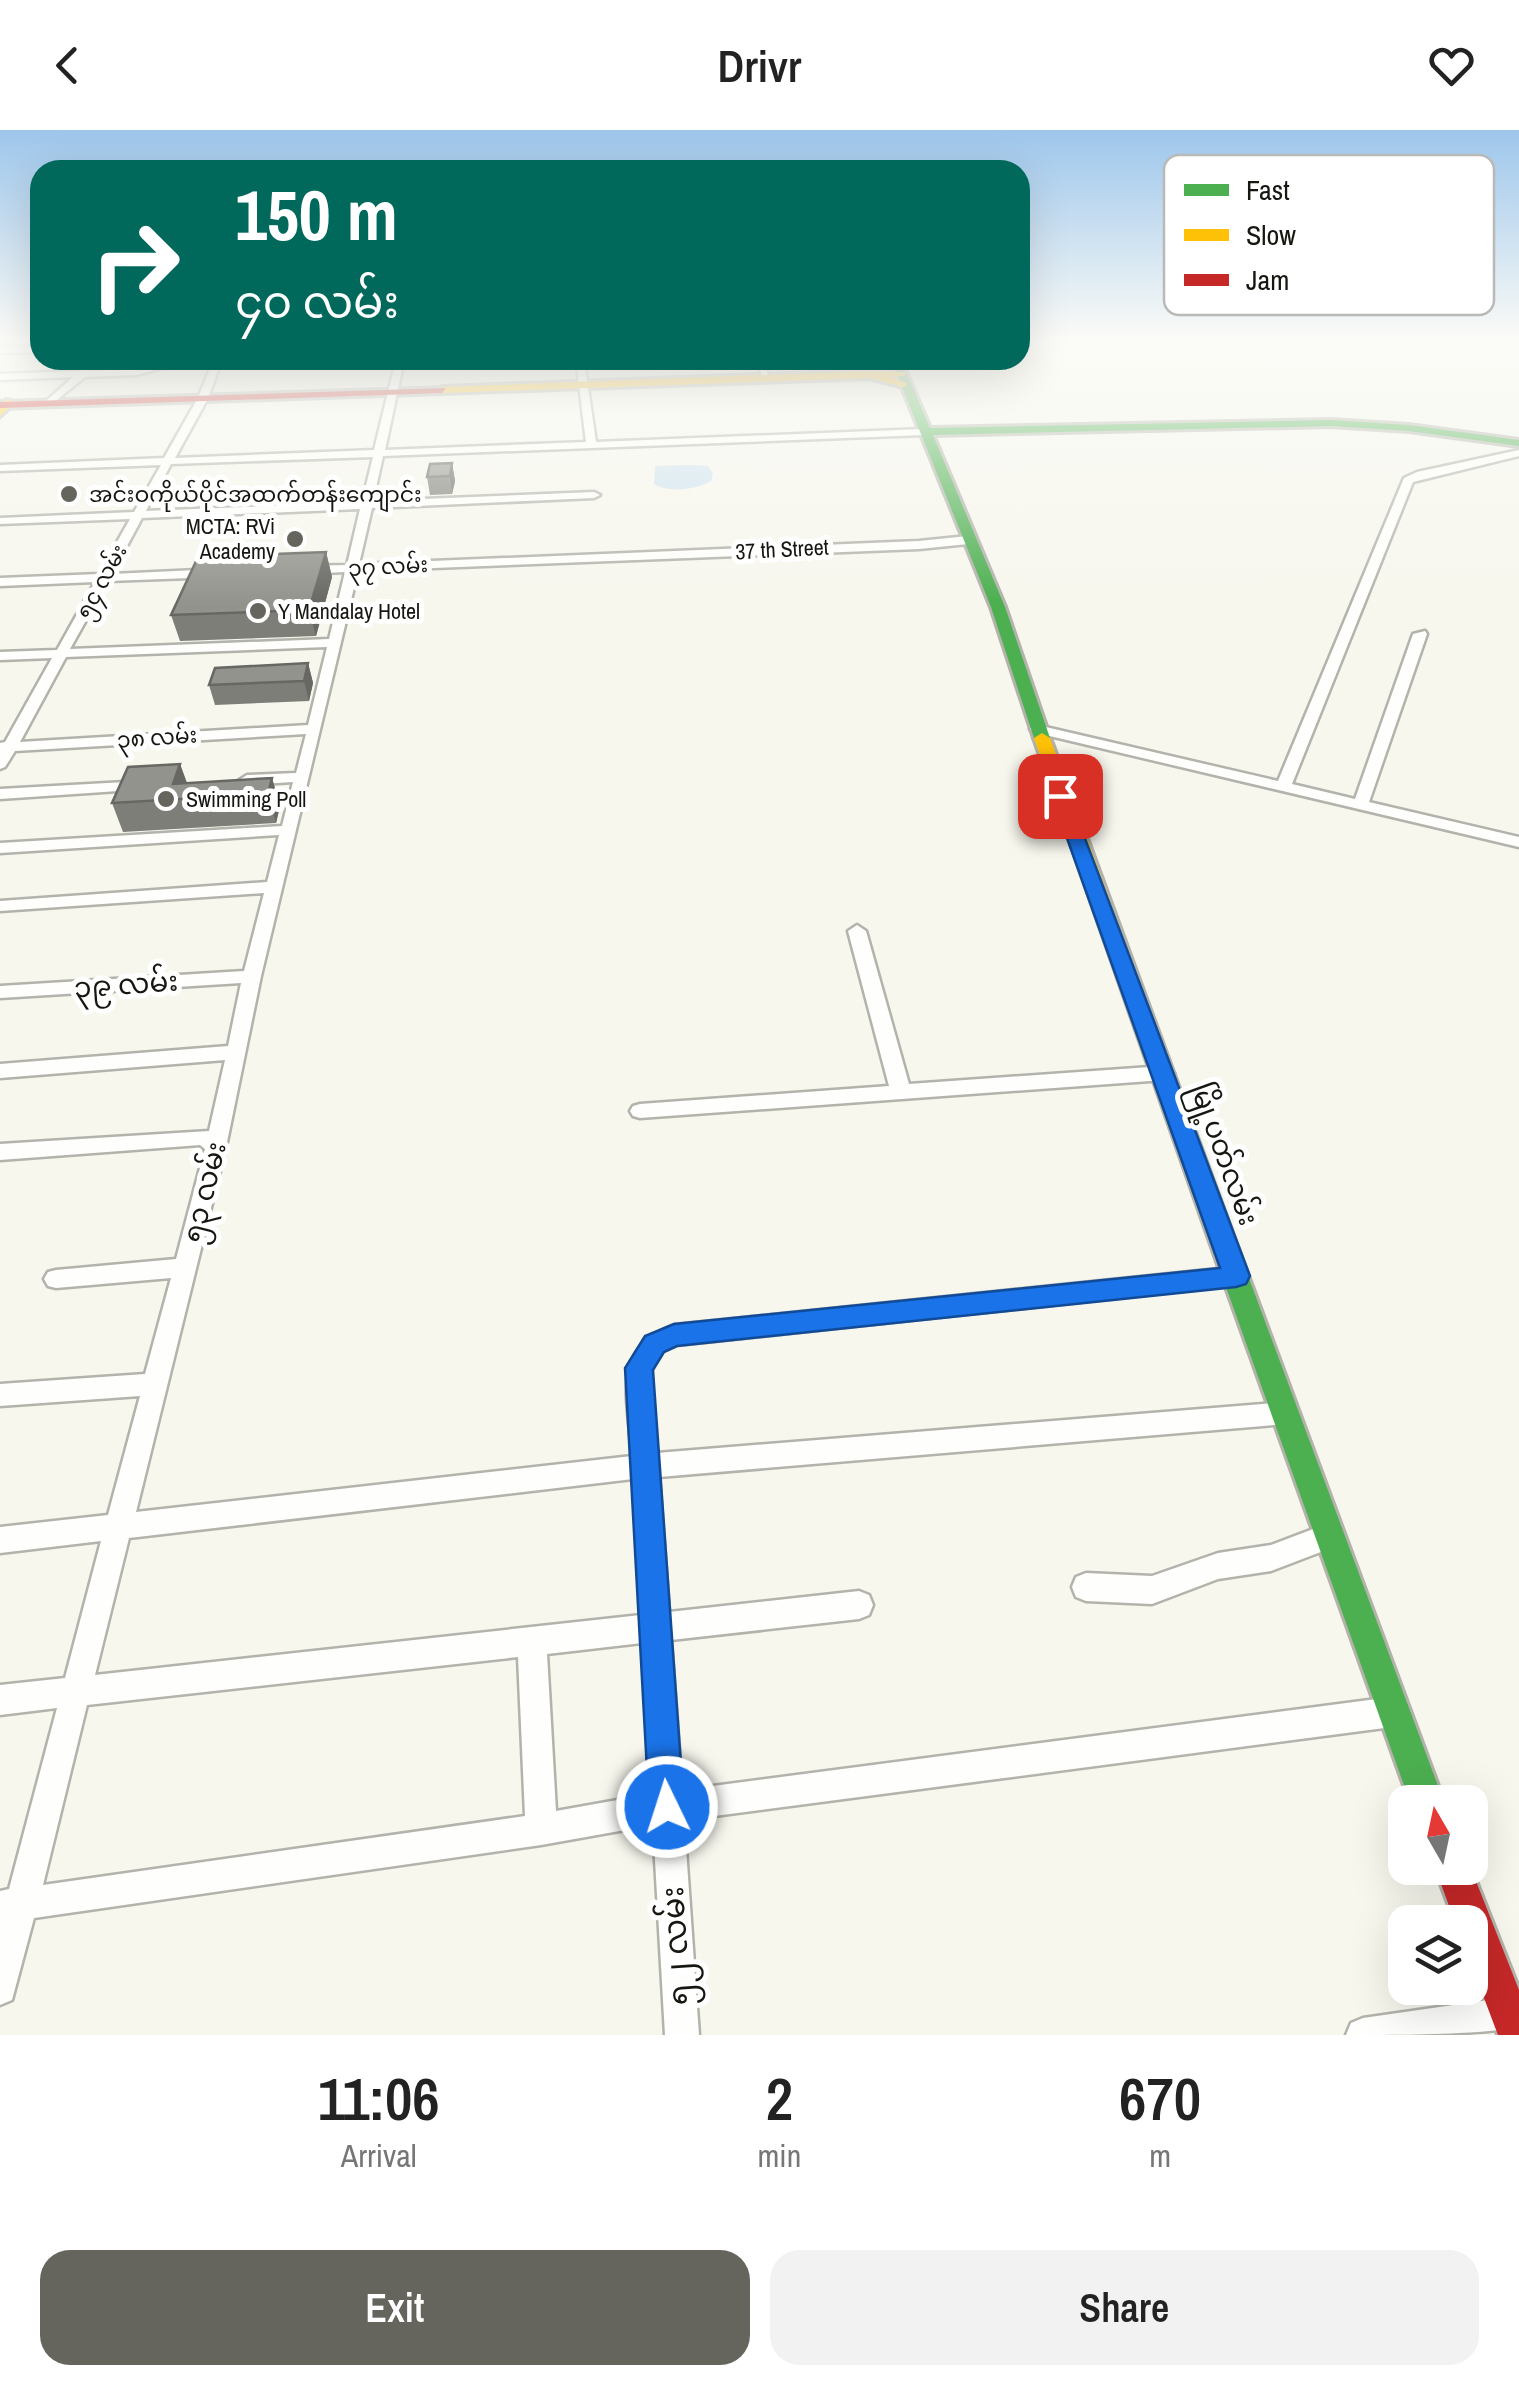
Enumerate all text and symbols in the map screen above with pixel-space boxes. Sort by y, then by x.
text: Drivr [718,35,801,96]
icon: back [40,38,95,93]
icon: heart [1424,38,1479,93]
legend [1164,155,1494,315]
text: 150 m [235,168,398,262]
text: Fast [1246,171,1290,209]
icon: right [70,200,200,330]
text: Slow [1246,216,1296,254]
text: Jam [1246,261,1289,299]
text: ၄၀ လမ်း [235,271,399,332]
place label: အင်းဝကိုယ်ပိုင်အထက်တန်းကျောင်း [89,479,422,513]
marker: အင်းဝကိုယ်ပိုင်အထက်တန်းကျောင်း [58,483,80,505]
place label: MCTA: RVi Academy [186,511,275,566]
marker: MCTA: RVi Academy [284,528,306,550]
street label: 37 th Street [735,532,829,566]
street label: ၅၄ လမ်း [68,538,136,625]
street label: ၃၇ လမ်း [347,549,429,586]
place label: Y Mandalay Hotel [278,596,420,626]
marker: Y Mandalay Hotel [247,600,269,622]
street label: ၃၈ လမ်း [116,719,198,758]
pin [1018,754,1103,839]
icon: arrive [1033,769,1088,824]
place label: Swimming Poll [186,784,306,814]
marker: Swimming Poll [155,788,177,810]
street label: ၃၉ လမ်း [73,961,179,1011]
street label: မြို့ပတ်လမ်း [1178,1077,1268,1232]
street label: ၅၃ လမ်း [173,1138,239,1247]
position arrow [615,1755,719,1859]
north arrow [1388,1785,1488,1885]
map controls [1388,1785,1488,2005]
street label: ၅၂ လမ်း [649,1885,706,2007]
button: layers [1388,1905,1488,2005]
text: 11:06 [318,2058,440,2139]
text: 2 [766,2058,793,2139]
text: 670 [1119,2058,1201,2139]
text: Arrival [341,2134,417,2177]
text: min [758,2134,801,2177]
text: m [1149,2134,1171,2177]
button: Exit [40,2250,750,2365]
button: Share [770,2250,1479,2365]

